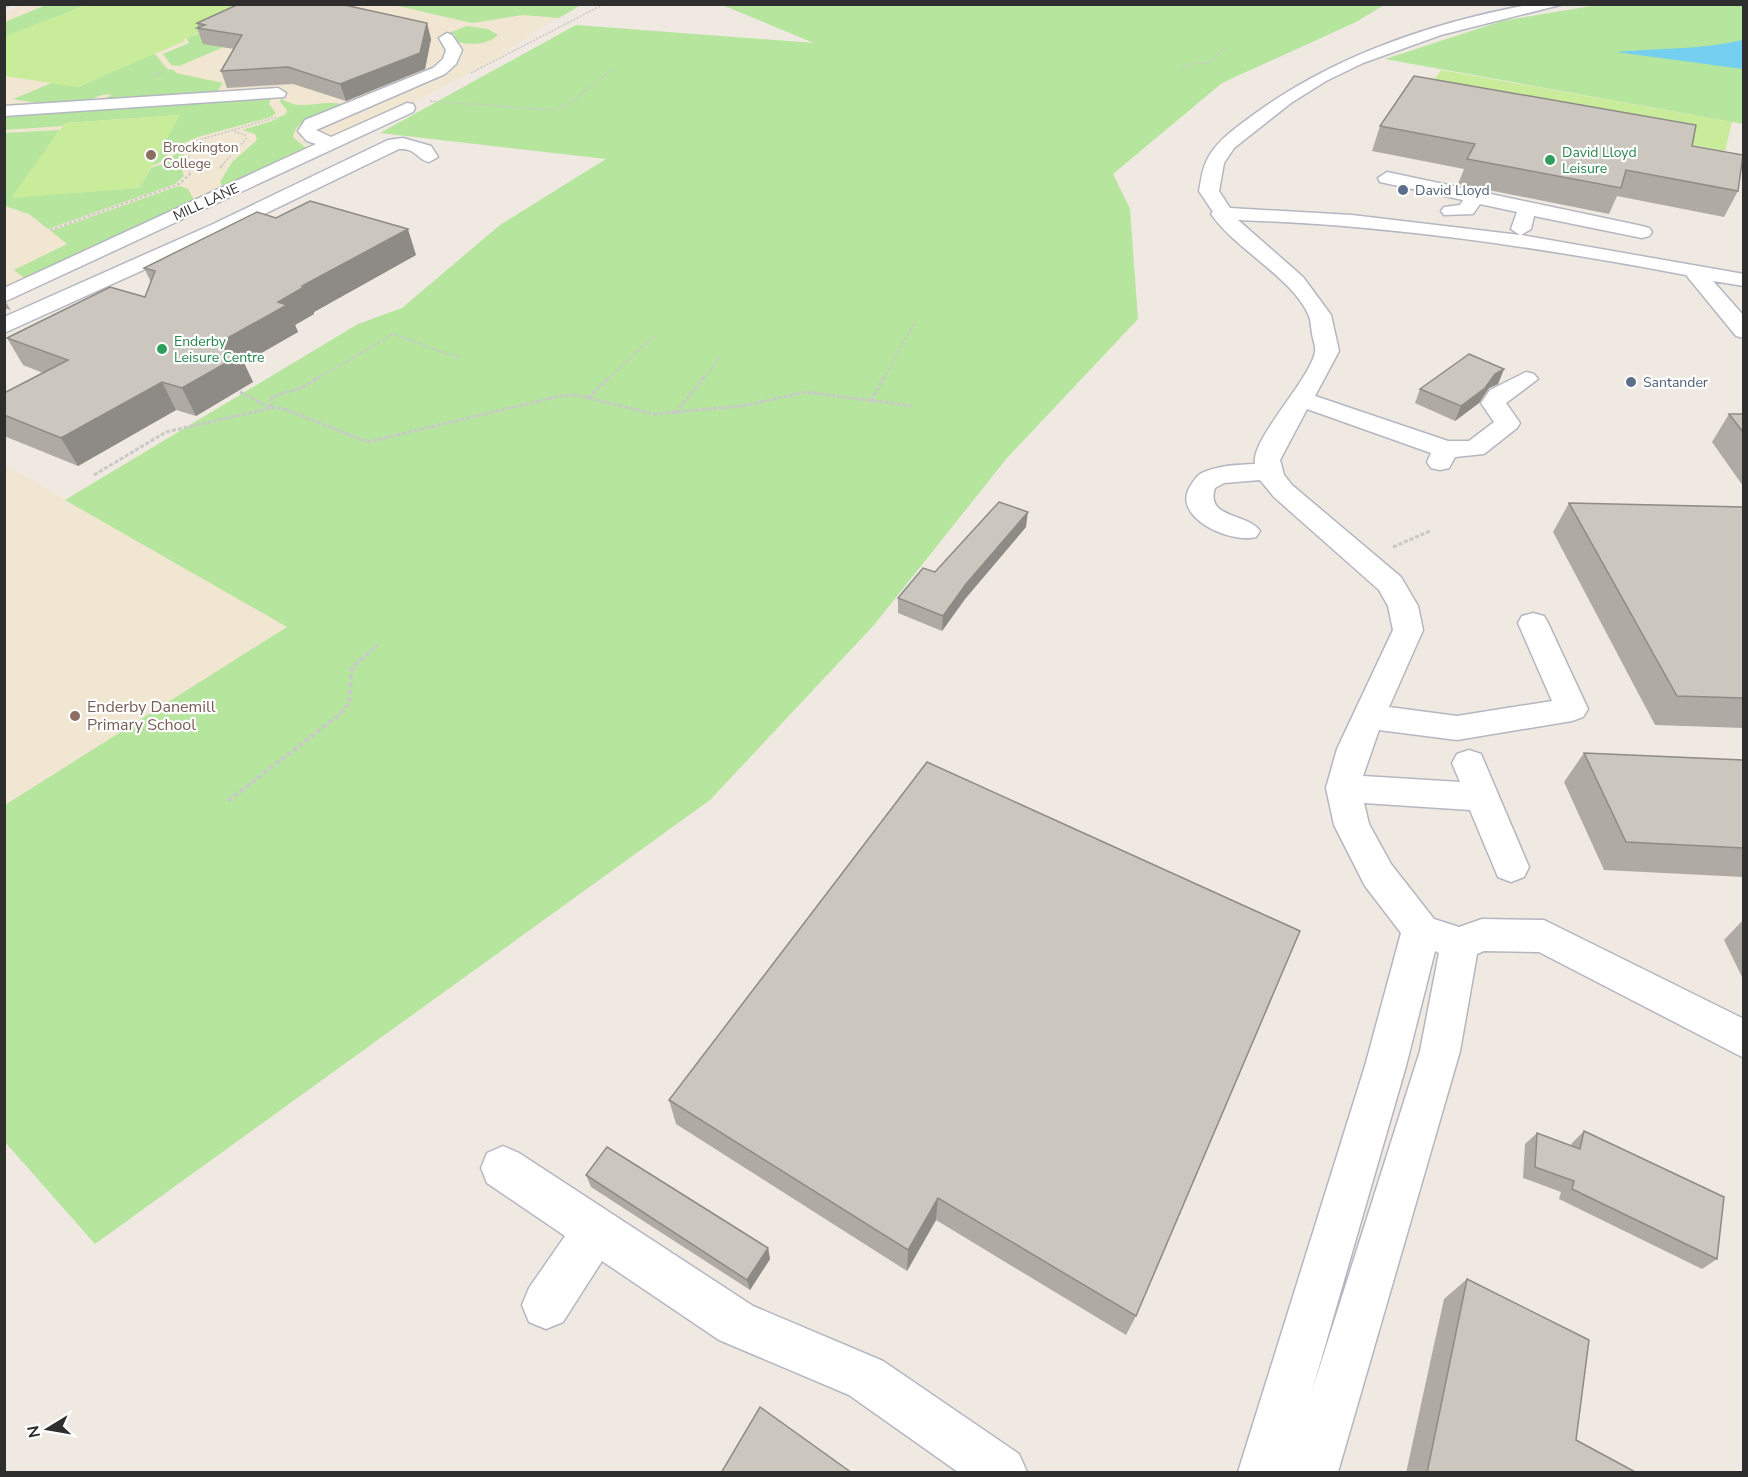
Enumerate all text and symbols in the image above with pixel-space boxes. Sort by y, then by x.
place label: Brockington College [163,138,239,173]
place label: David Lloyd Leisure [1562,143,1637,178]
marker: Brockington College [144,148,158,162]
marker: David Lloyd Leisure [1543,153,1557,167]
street label: MILL LANE [170,179,242,225]
place label: David Lloyd [1415,181,1490,200]
marker: David Lloyd [1396,183,1410,197]
place label: Enderby Leisure Centre [174,332,264,367]
marker: Enderby Leisure Centre [155,342,169,356]
place label: Santander [1643,373,1708,392]
marker: Santander [1624,375,1638,389]
place label: Enderby Danemill Primary School [87,696,216,736]
marker: Enderby Danemill Primary School [68,709,82,723]
north arrow [18,1399,78,1459]
text: N [22,1424,46,1440]

